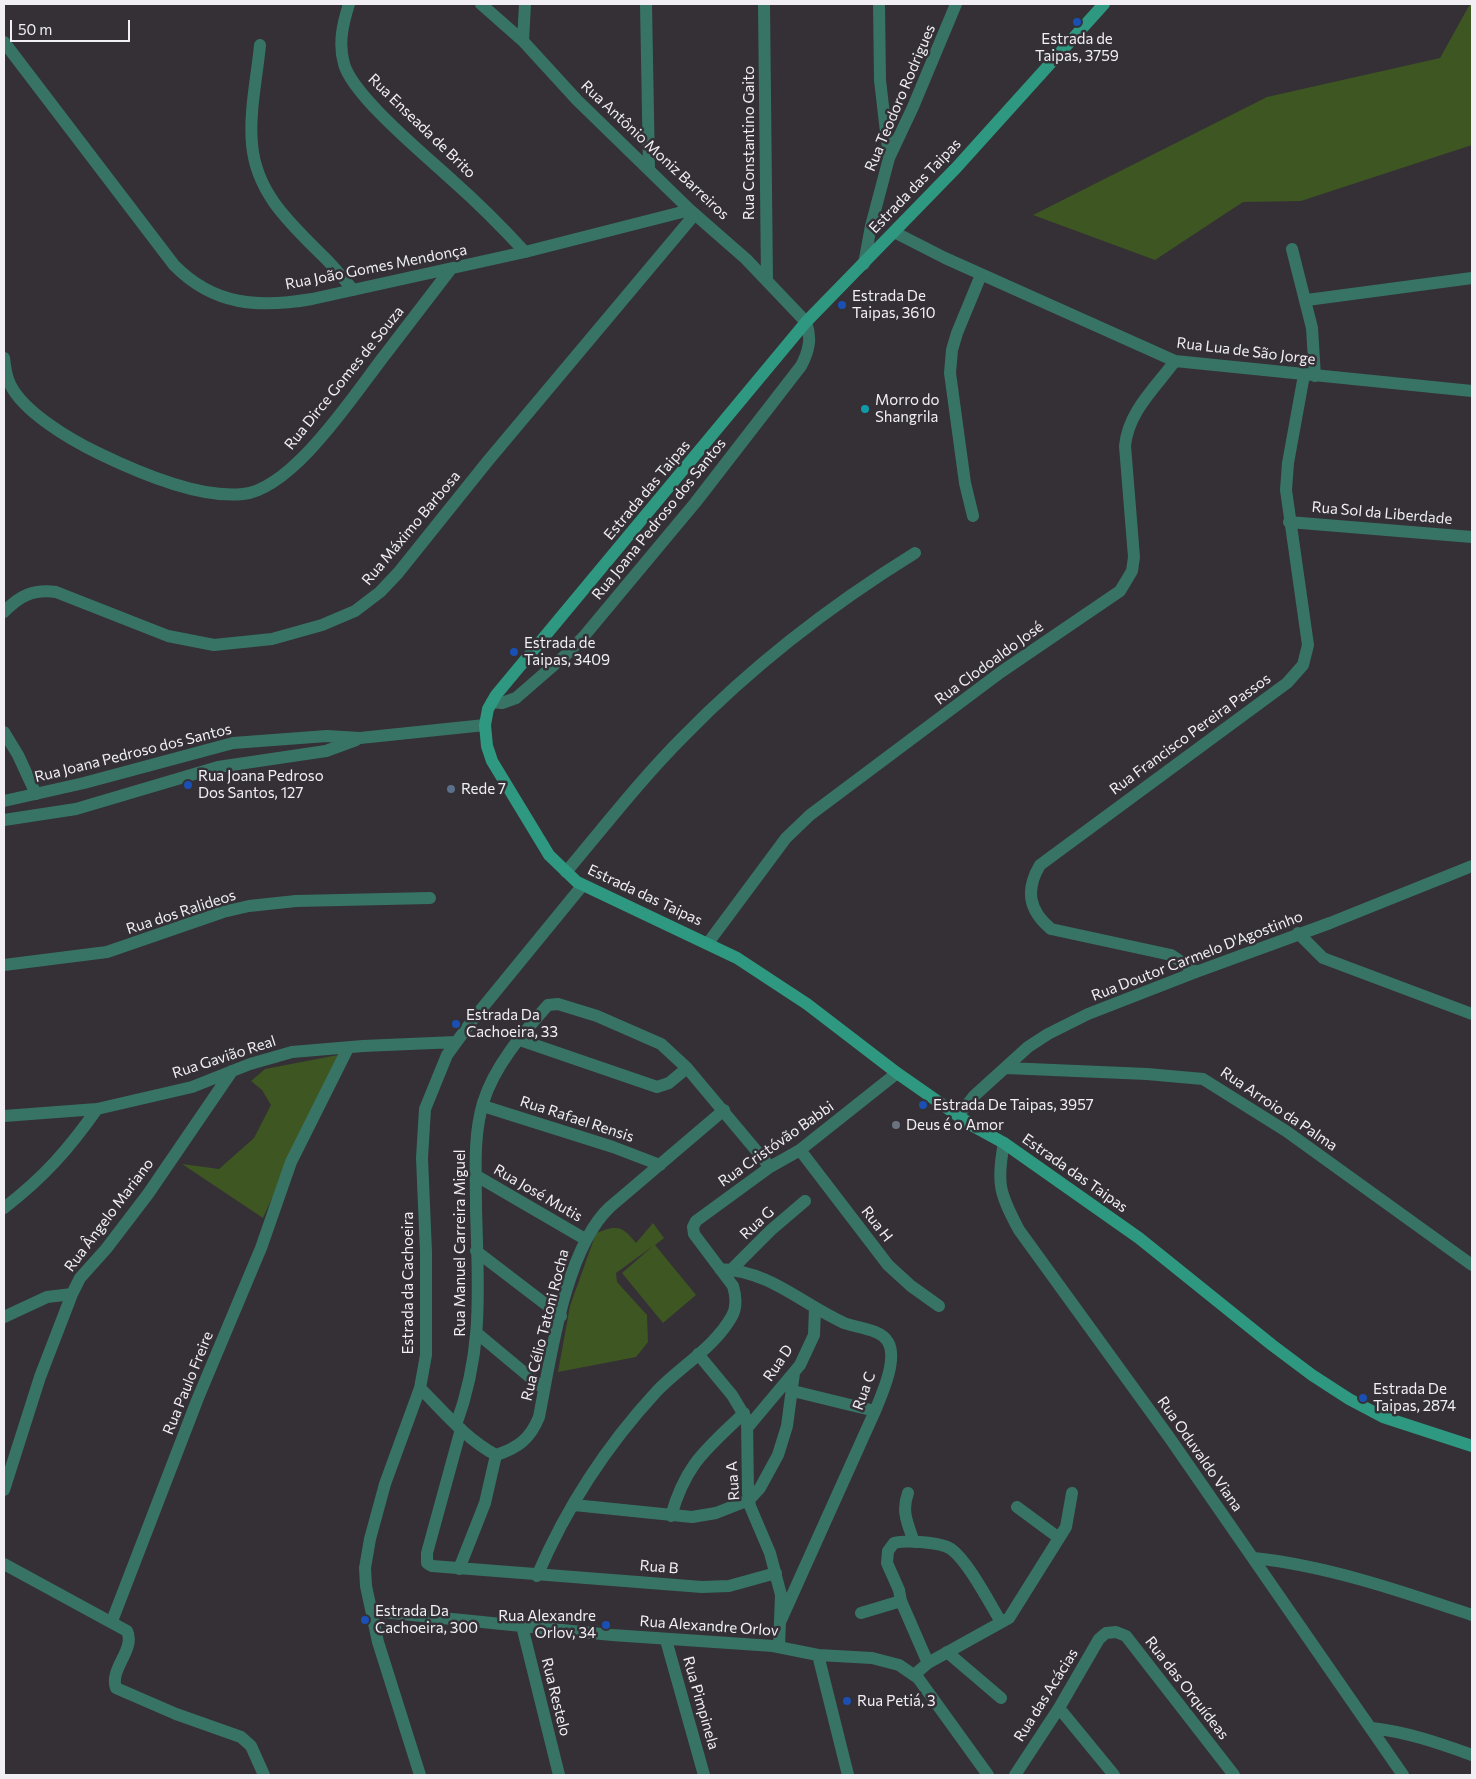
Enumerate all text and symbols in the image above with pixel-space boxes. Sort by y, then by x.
scale bar [12,10,132,42]
marker: Estrada de Taipas, 3759 [1071,16,1083,28]
text: 50 m [18,20,52,38]
street label: Rua Teodoro Rodrigues [861,22,939,174]
place label: Estrada de Taipas, 3759 [1035,30,1119,65]
street label: Rua Constantino Gaito [740,66,758,220]
street label: Rua Enseada de Brito [364,70,480,182]
street label: Rua Antônio Moniz Barreiros [577,77,733,223]
street label: Estrada das Taipas [865,135,965,237]
street label: Rua João Gomes Mendonça [283,241,469,293]
place label: Estrada De Taipas, 3610 [852,287,936,322]
marker: Estrada De Taipas, 3610 [836,299,848,311]
street label: Rua Dirce Gomes de Souza [281,303,407,453]
street label: Rua Lua de São Jorge [1176,334,1316,368]
place label: Morro do Shangrila [875,391,939,426]
marker: Morro do Shangrila [859,403,871,415]
street label: Rua Joana Pedroso dos Santos [588,435,730,603]
street label: Estrada das Taipas [600,436,694,544]
street label: Rua Máximo Barbosa [358,467,464,589]
street label: Rua Sol da Liberdade [1311,498,1453,528]
street label: Rua Clodoaldo José [931,618,1047,708]
place label: Estrada de Taipas, 3409 [524,634,610,669]
marker: Estrada de Taipas, 3409 [508,646,520,658]
street label: Rua Francisco Pereira Passos [1106,669,1274,799]
street label: Rua Joana Pedroso dos Santos [33,720,233,786]
place label: Rua Joana Pedroso Dos Santos, 127 [198,767,324,802]
marker: Rua Joana Pedroso Dos Santos, 127 [182,779,194,791]
place label: Rede 7 [461,780,506,798]
marker: Rede 7 [445,783,457,795]
street label: Estrada das Taipas [585,861,705,929]
street label: Rua dos Ralideos [124,886,238,938]
street label: Rua Doutor Carmelo D'Agostinho [1089,907,1305,1005]
place label: Estrada Da Cachoeira, 33 [466,1006,558,1041]
marker: Estrada Da Cachoeira, 33 [450,1018,462,1030]
street label: Rua Gavião Real [170,1032,278,1082]
street label: Rua Arroio da Palma [1217,1063,1341,1155]
street label: Rua Rafael Rensis [518,1092,636,1146]
place label: Estrada De Taipas, 3957 [933,1096,1094,1114]
street label: Rua Cristóvão Babbi [715,1097,837,1191]
marker: Estrada De Taipas, 3957 [917,1099,929,1111]
place label: Deus é o Amor [906,1116,1004,1134]
marker: Deus é o Amor [890,1119,902,1131]
street label: Estrada das Taipas [1019,1130,1131,1216]
street label: Rua Manuel Carreira Miguel [451,1149,469,1337]
street label: Rua Ângelo Mariano [61,1155,157,1275]
street label: Rua José Mutis [490,1160,586,1226]
street label: Rua G [736,1203,778,1243]
street label: Rua H [858,1203,896,1245]
street label: Estrada da Cachoeira [399,1212,417,1354]
street label: Rua Célio Tatoni Rocha [517,1247,573,1403]
street label: Rua Paulo Freire [159,1329,217,1437]
street label: Rua D [759,1341,797,1385]
street label: Rua C [849,1369,879,1413]
place label: Estrada De Taipas, 2874 [1373,1380,1456,1415]
marker: Estrada De Taipas, 2874 [1357,1392,1369,1404]
street label: Rua Oduvaldo Viana [1153,1393,1247,1515]
street label: Rua A [723,1461,743,1501]
street label: Rua B [639,1556,679,1578]
place label: Estrada Da Cachoeira, 300 [375,1602,478,1637]
place label: Rua Alexandre Orlov, 34 [498,1607,596,1642]
street label: Rua Alexandre Orlov [639,1612,779,1640]
marker: Estrada Da Cachoeira, 300 [359,1614,371,1626]
marker: Rua Alexandre Orlov, 34 [600,1619,612,1631]
street label: Rua das Orquídeas [1141,1633,1233,1743]
street label: Rua das Acácias [1010,1645,1082,1745]
street label: Rua Pimpinela [679,1654,723,1752]
street label: Rua Restelo [538,1656,574,1738]
place label: Rua Petiá, 3 [857,1692,936,1710]
marker: Rua Petiá, 3 [841,1695,853,1707]

